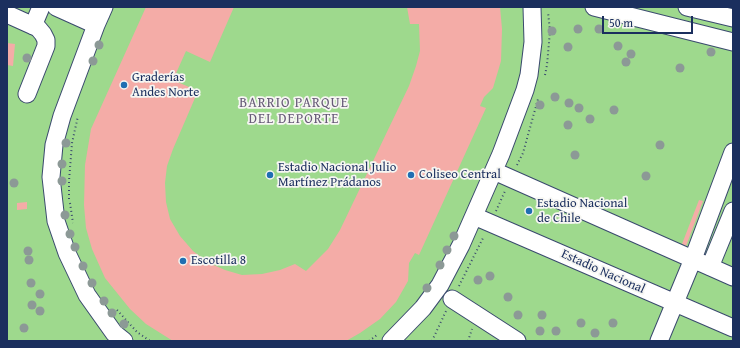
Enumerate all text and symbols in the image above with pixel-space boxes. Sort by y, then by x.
scale bar [604,8,695,34]
text: 50 m [609,14,633,31]
place label: Graderías Andes Norte [132,70,199,101]
marker: Graderías Andes Norte [119,80,129,90]
district label: BARRIO PARQUE DEL DEPORTE [239,95,349,128]
place label: Estadio Nacional Julio Martínez Prádanos [278,160,396,191]
place label: Coliseo Central [419,167,501,183]
marker: Estadio Nacional Julio Martínez Prádanos [265,170,275,180]
marker: Coliseo Central [406,170,416,180]
place label: Estadio Nacional de Chile [537,196,627,227]
marker: Estadio Nacional de Chile [524,206,534,216]
street label: Estadio Nacional [559,247,647,297]
place label: Escotilla 8 [191,253,246,269]
marker: Escotilla 8 [178,256,188,266]

